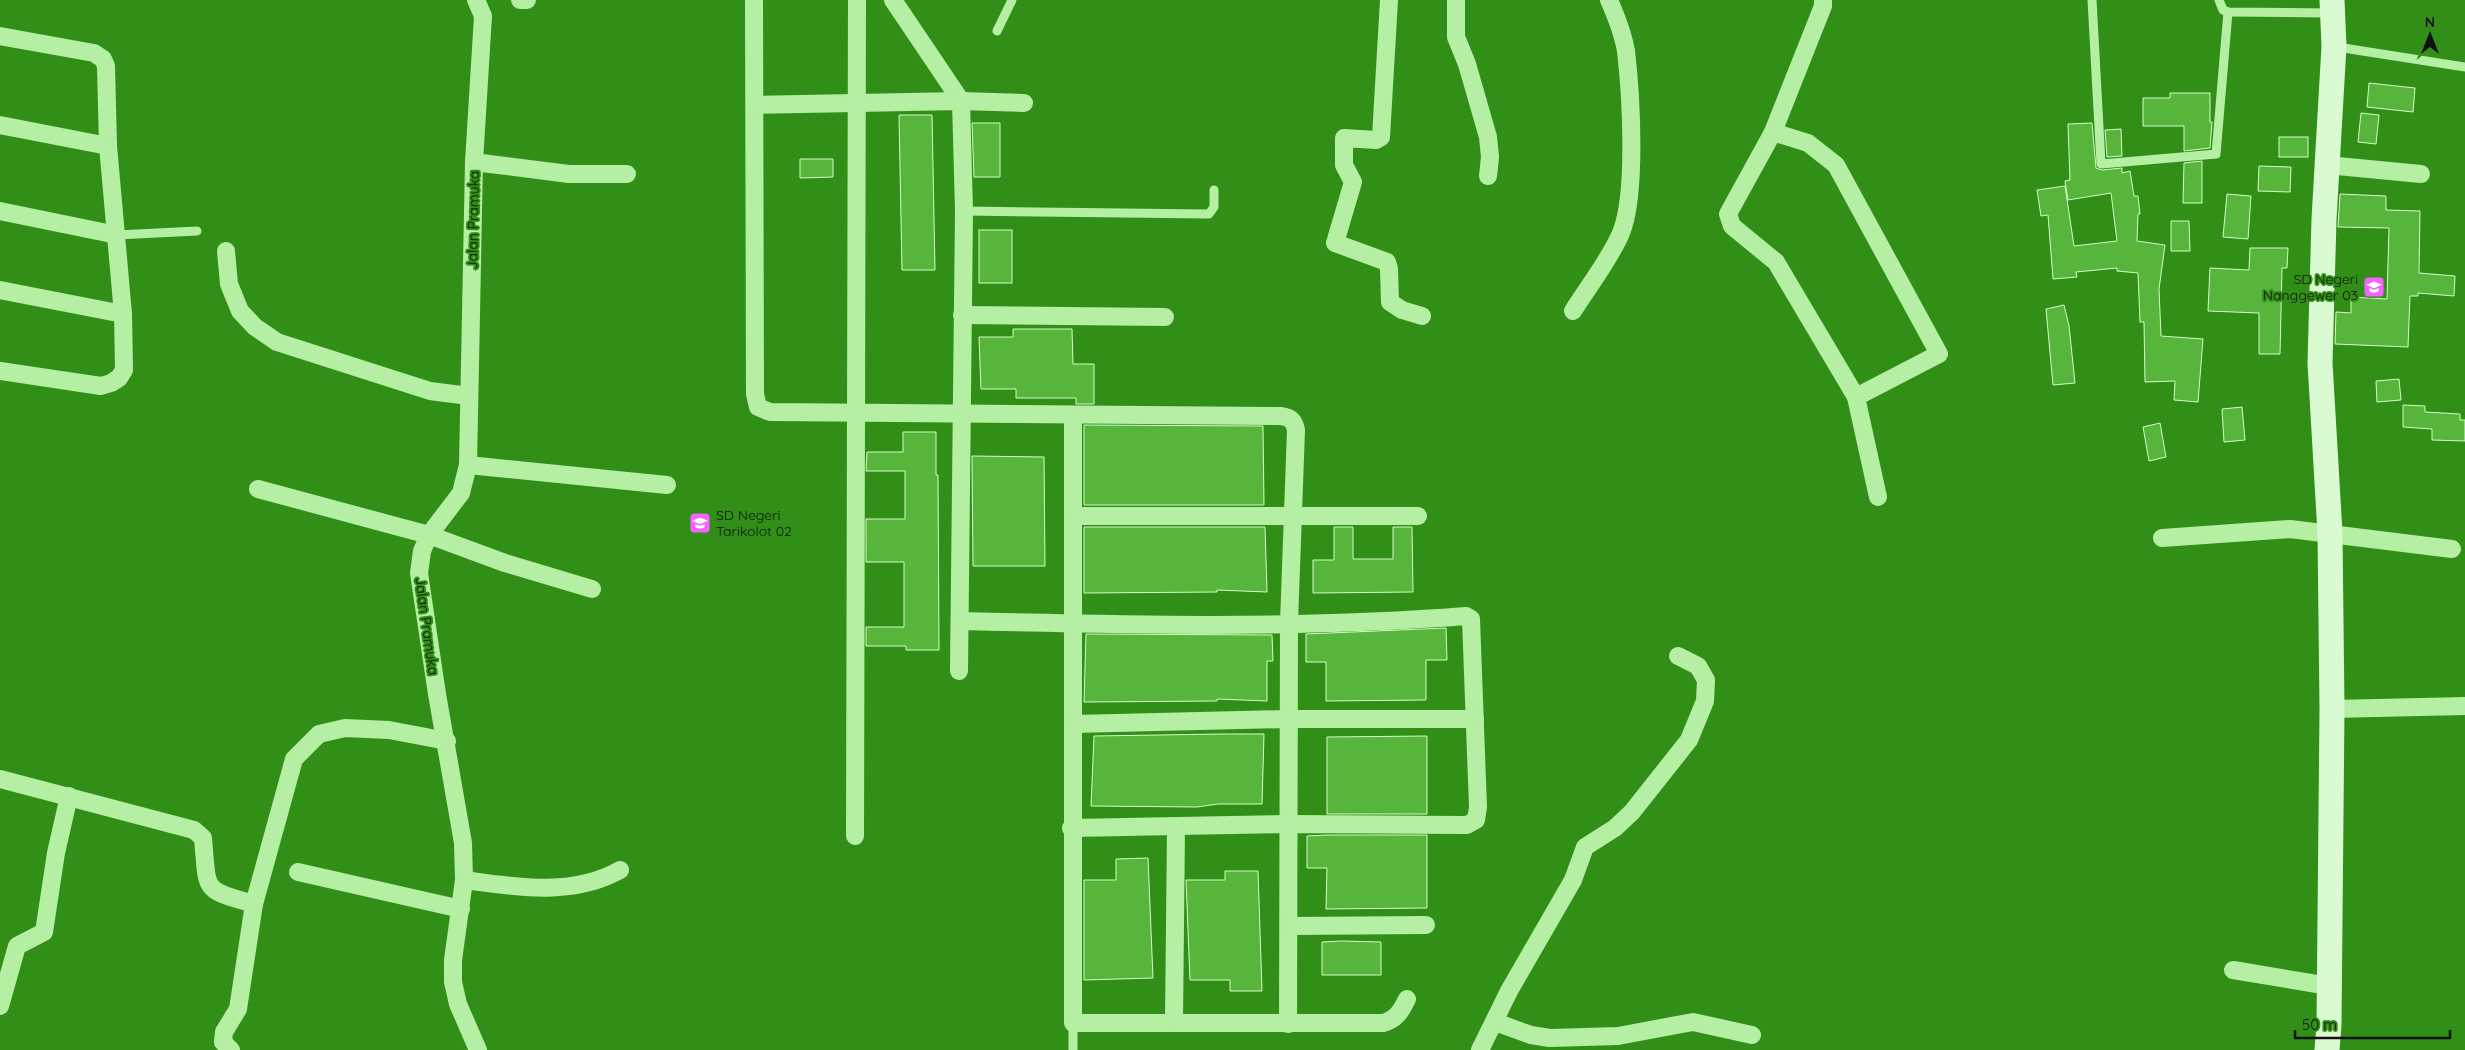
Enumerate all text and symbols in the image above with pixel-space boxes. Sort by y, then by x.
north arrow [2405,10,2455,60]
text: N [2425,13,2435,31]
street label: Jalan Pramuka [463,170,483,270]
place label: SD Negeri Nanggewer 03 [2263,270,2358,304]
school or university icon: SD Negeri Nanggewer 03 [2362,275,2386,299]
place label: SD Negeri Tarikolot 02 [716,506,792,540]
school or university icon: SD Negeri Tarikolot 02 [688,511,712,535]
street label: Jalan Pramuka [411,576,443,676]
scale bar [2295,1008,2450,1040]
text: 50 m [2302,1015,2337,1034]

